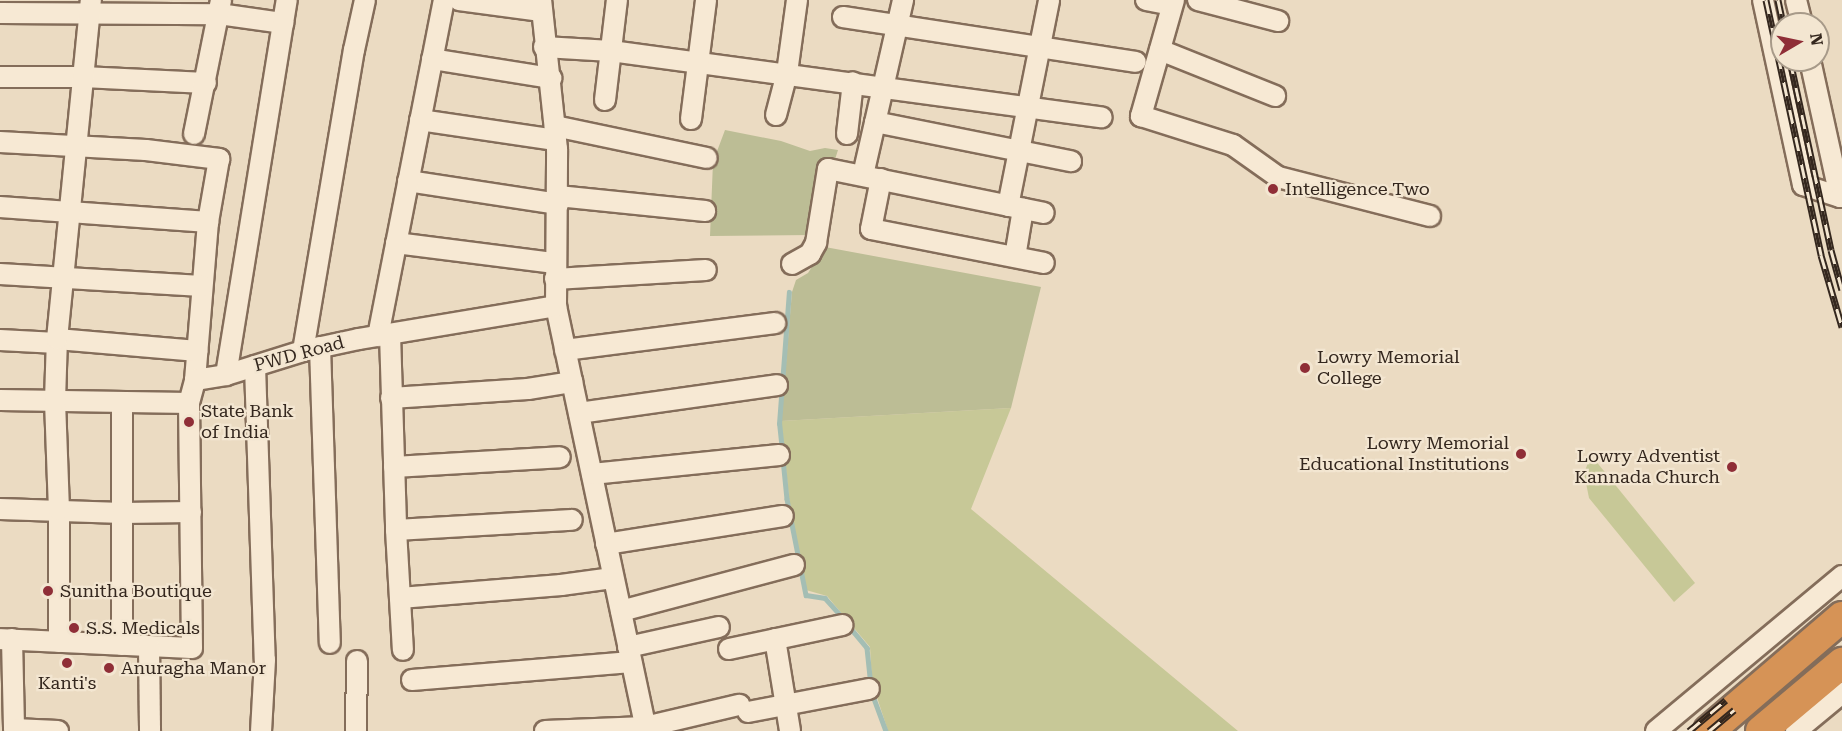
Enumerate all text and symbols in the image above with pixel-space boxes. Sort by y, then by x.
north arrow [1770,12,1830,72]
text: N [1806,32,1827,47]
place label: Intelligence Two [1285,178,1430,200]
marker: Intelligence Two [1266,182,1280,196]
street label: PWD Road [251,332,347,376]
place label: Lowry Memorial College [1317,347,1460,389]
marker: Lowry Memorial College [1298,361,1312,375]
place label: State Bank of India [201,401,294,444]
marker: State Bank of India [182,415,196,429]
place label: Lowry Memorial Educational Institutions [1299,433,1509,476]
place label: Lowry Adventist Kannada Church [1574,446,1720,488]
marker: Lowry Memorial Educational Institutions [1514,447,1528,461]
marker: Lowry Adventist Kannada Church [1725,460,1739,474]
place label: Sunitha Boutique [60,580,212,602]
marker: Sunitha Boutique [41,584,55,598]
place label: S.S. Medicals [86,617,200,639]
marker: S.S. Medicals [67,621,81,635]
marker: Kanti's [60,656,74,670]
place label: Anuragha Manor [121,657,266,679]
marker: Anuragha Manor [102,661,116,675]
place label: Kanti's [38,672,96,694]

